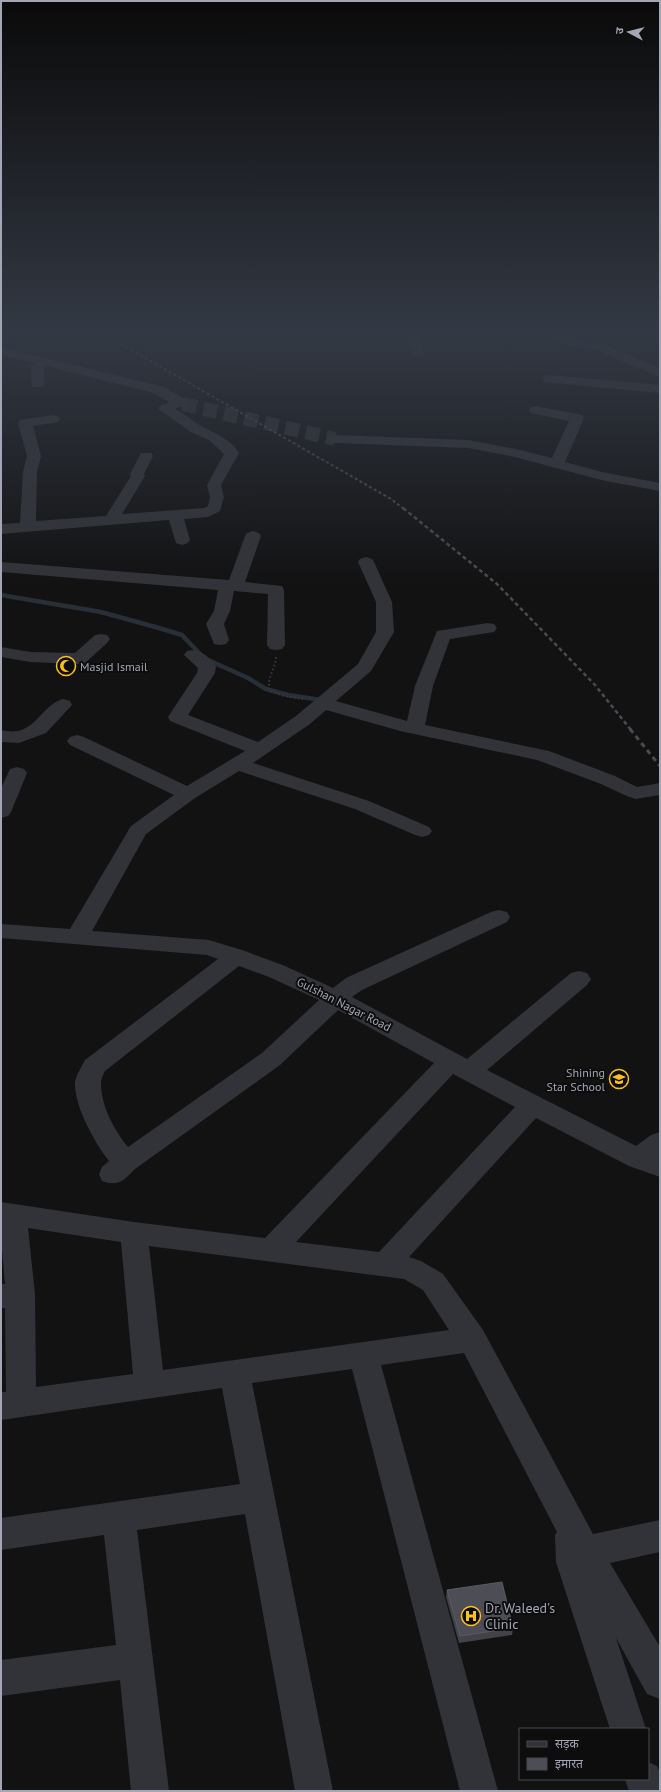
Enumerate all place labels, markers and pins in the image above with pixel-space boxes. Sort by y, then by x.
mosque icon: Masjid Ismail [55,655,77,677]
place label: Masjid Ismail [80,659,148,674]
place label: Shining Star School [547,1065,605,1094]
school or university icon: Shining Star School [608,1068,630,1090]
place label: Dr. Waleed's Clinic [485,1599,555,1633]
hospital icon: Dr. Waleed's Clinic [460,1605,482,1627]

